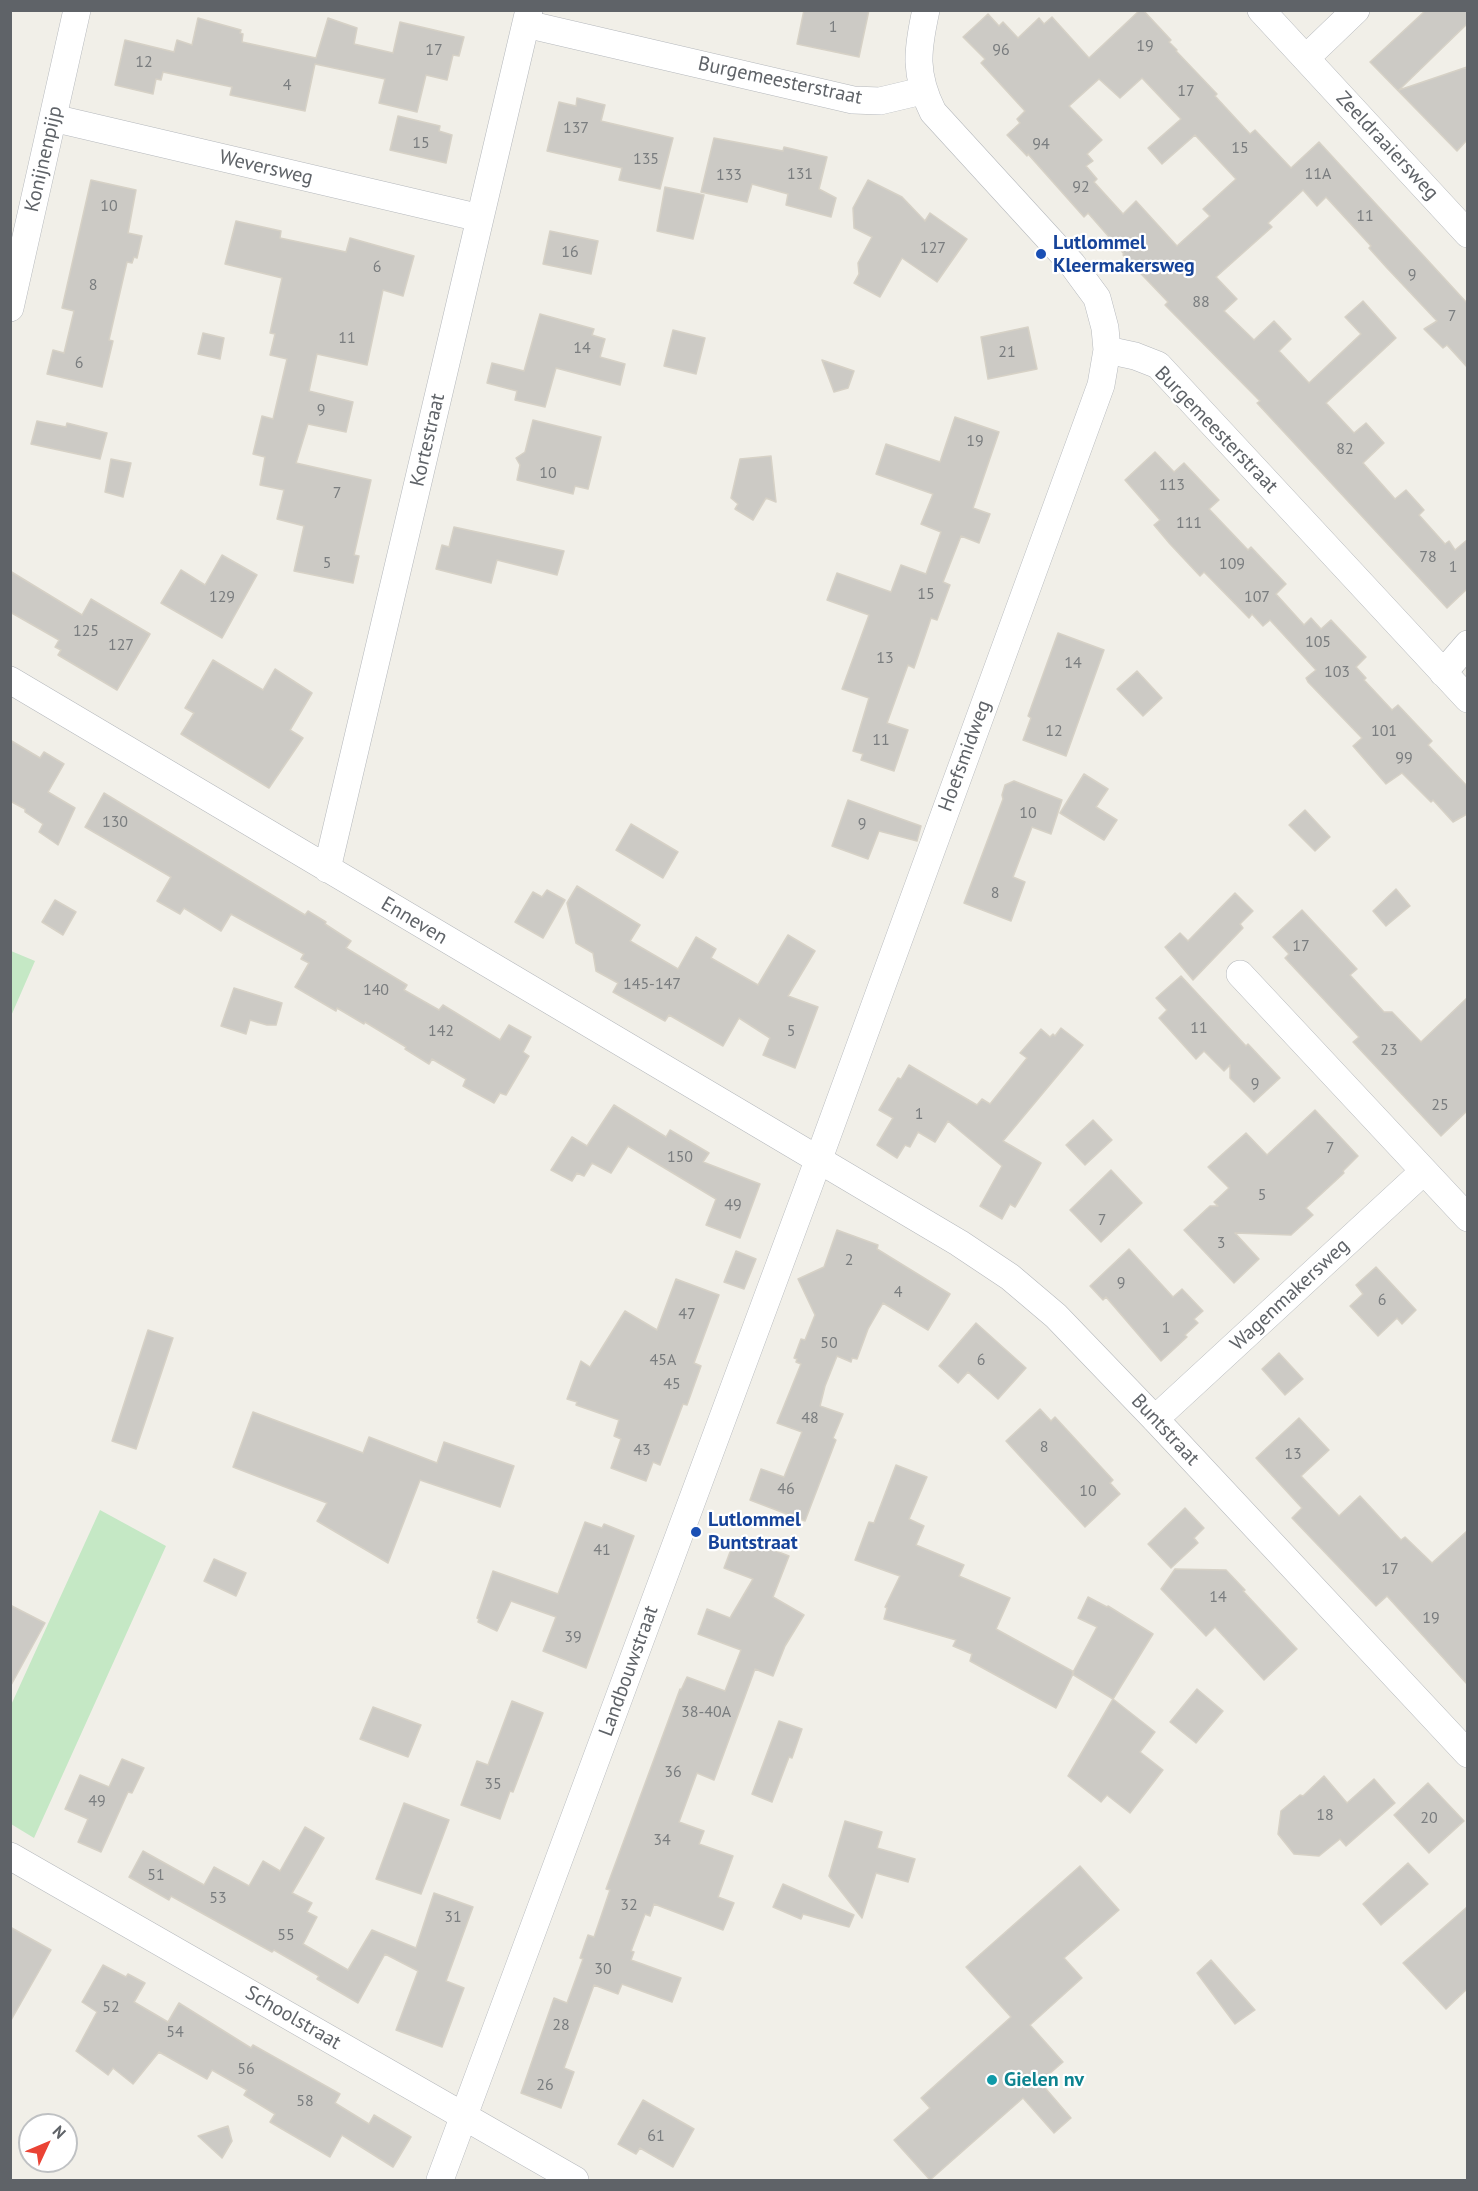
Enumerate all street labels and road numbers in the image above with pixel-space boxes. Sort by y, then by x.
street label: Burgemeesterstraat [696,52,864,110]
street label: Zeeldraaiersweg [1331,87,1443,205]
street label: Konijnenpijp [20,104,68,214]
street label: Weversweg [217,146,315,190]
street label: Burgemeesterstraat [1149,362,1283,498]
street label: Kortestraat [406,391,450,489]
street label: Hoefsmidweg [934,697,996,815]
street label: Enneven [377,892,451,950]
street label: Wagenmakersweg [1226,1234,1354,1356]
street label: Buntstraat [1126,1389,1204,1471]
street label: Landbouwstraat [594,1602,664,1740]
street label: Schoolstraat [241,1981,345,2055]

